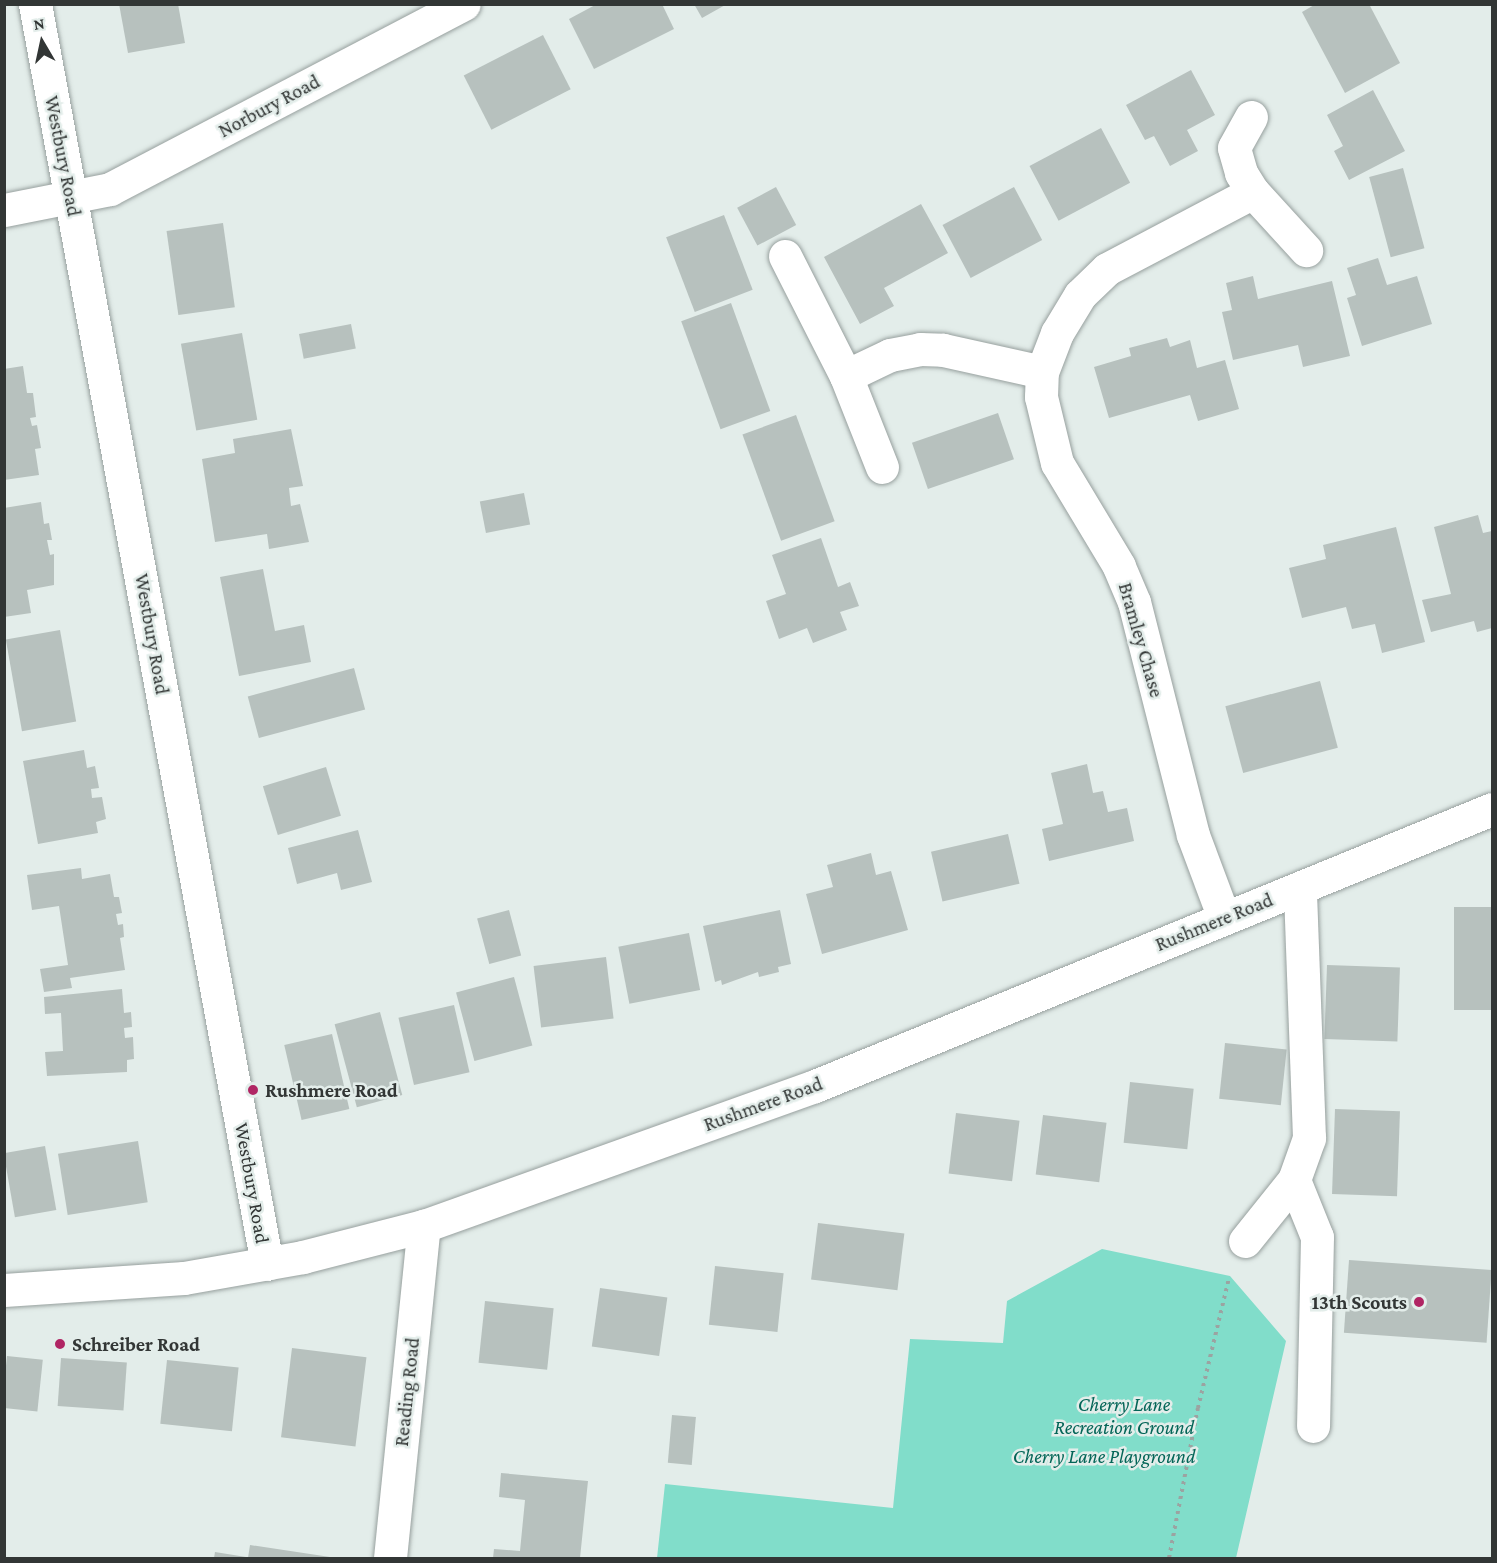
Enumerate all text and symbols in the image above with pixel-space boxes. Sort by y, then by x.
north arrow [12,12,72,72]
text: N [32,14,46,33]
street label: Norbury Road [214,69,324,143]
street label: Westbury Road [40,94,86,218]
street label: Westbury Road [130,572,174,696]
street label: Bramley Chase [1113,580,1169,700]
street label: Rushmere Road [1152,888,1276,956]
street label: Rushmere Road [700,1071,826,1137]
place label: Rushmere Road [265,1078,398,1102]
marker: Rushmere Road [246,1083,260,1097]
street label: Westbury Road [230,1121,274,1245]
place label: 13th Scouts [1311,1290,1407,1314]
marker: 13th Scouts [1412,1295,1426,1309]
place label: Schreiber Road [72,1332,200,1356]
street label: Reading Road [389,1336,425,1448]
marker: Schreiber Road [53,1337,67,1351]
park label: Cherry Lane Recreation Ground [1054,1392,1194,1439]
park label: Cherry Lane Playground [1013,1444,1195,1468]

